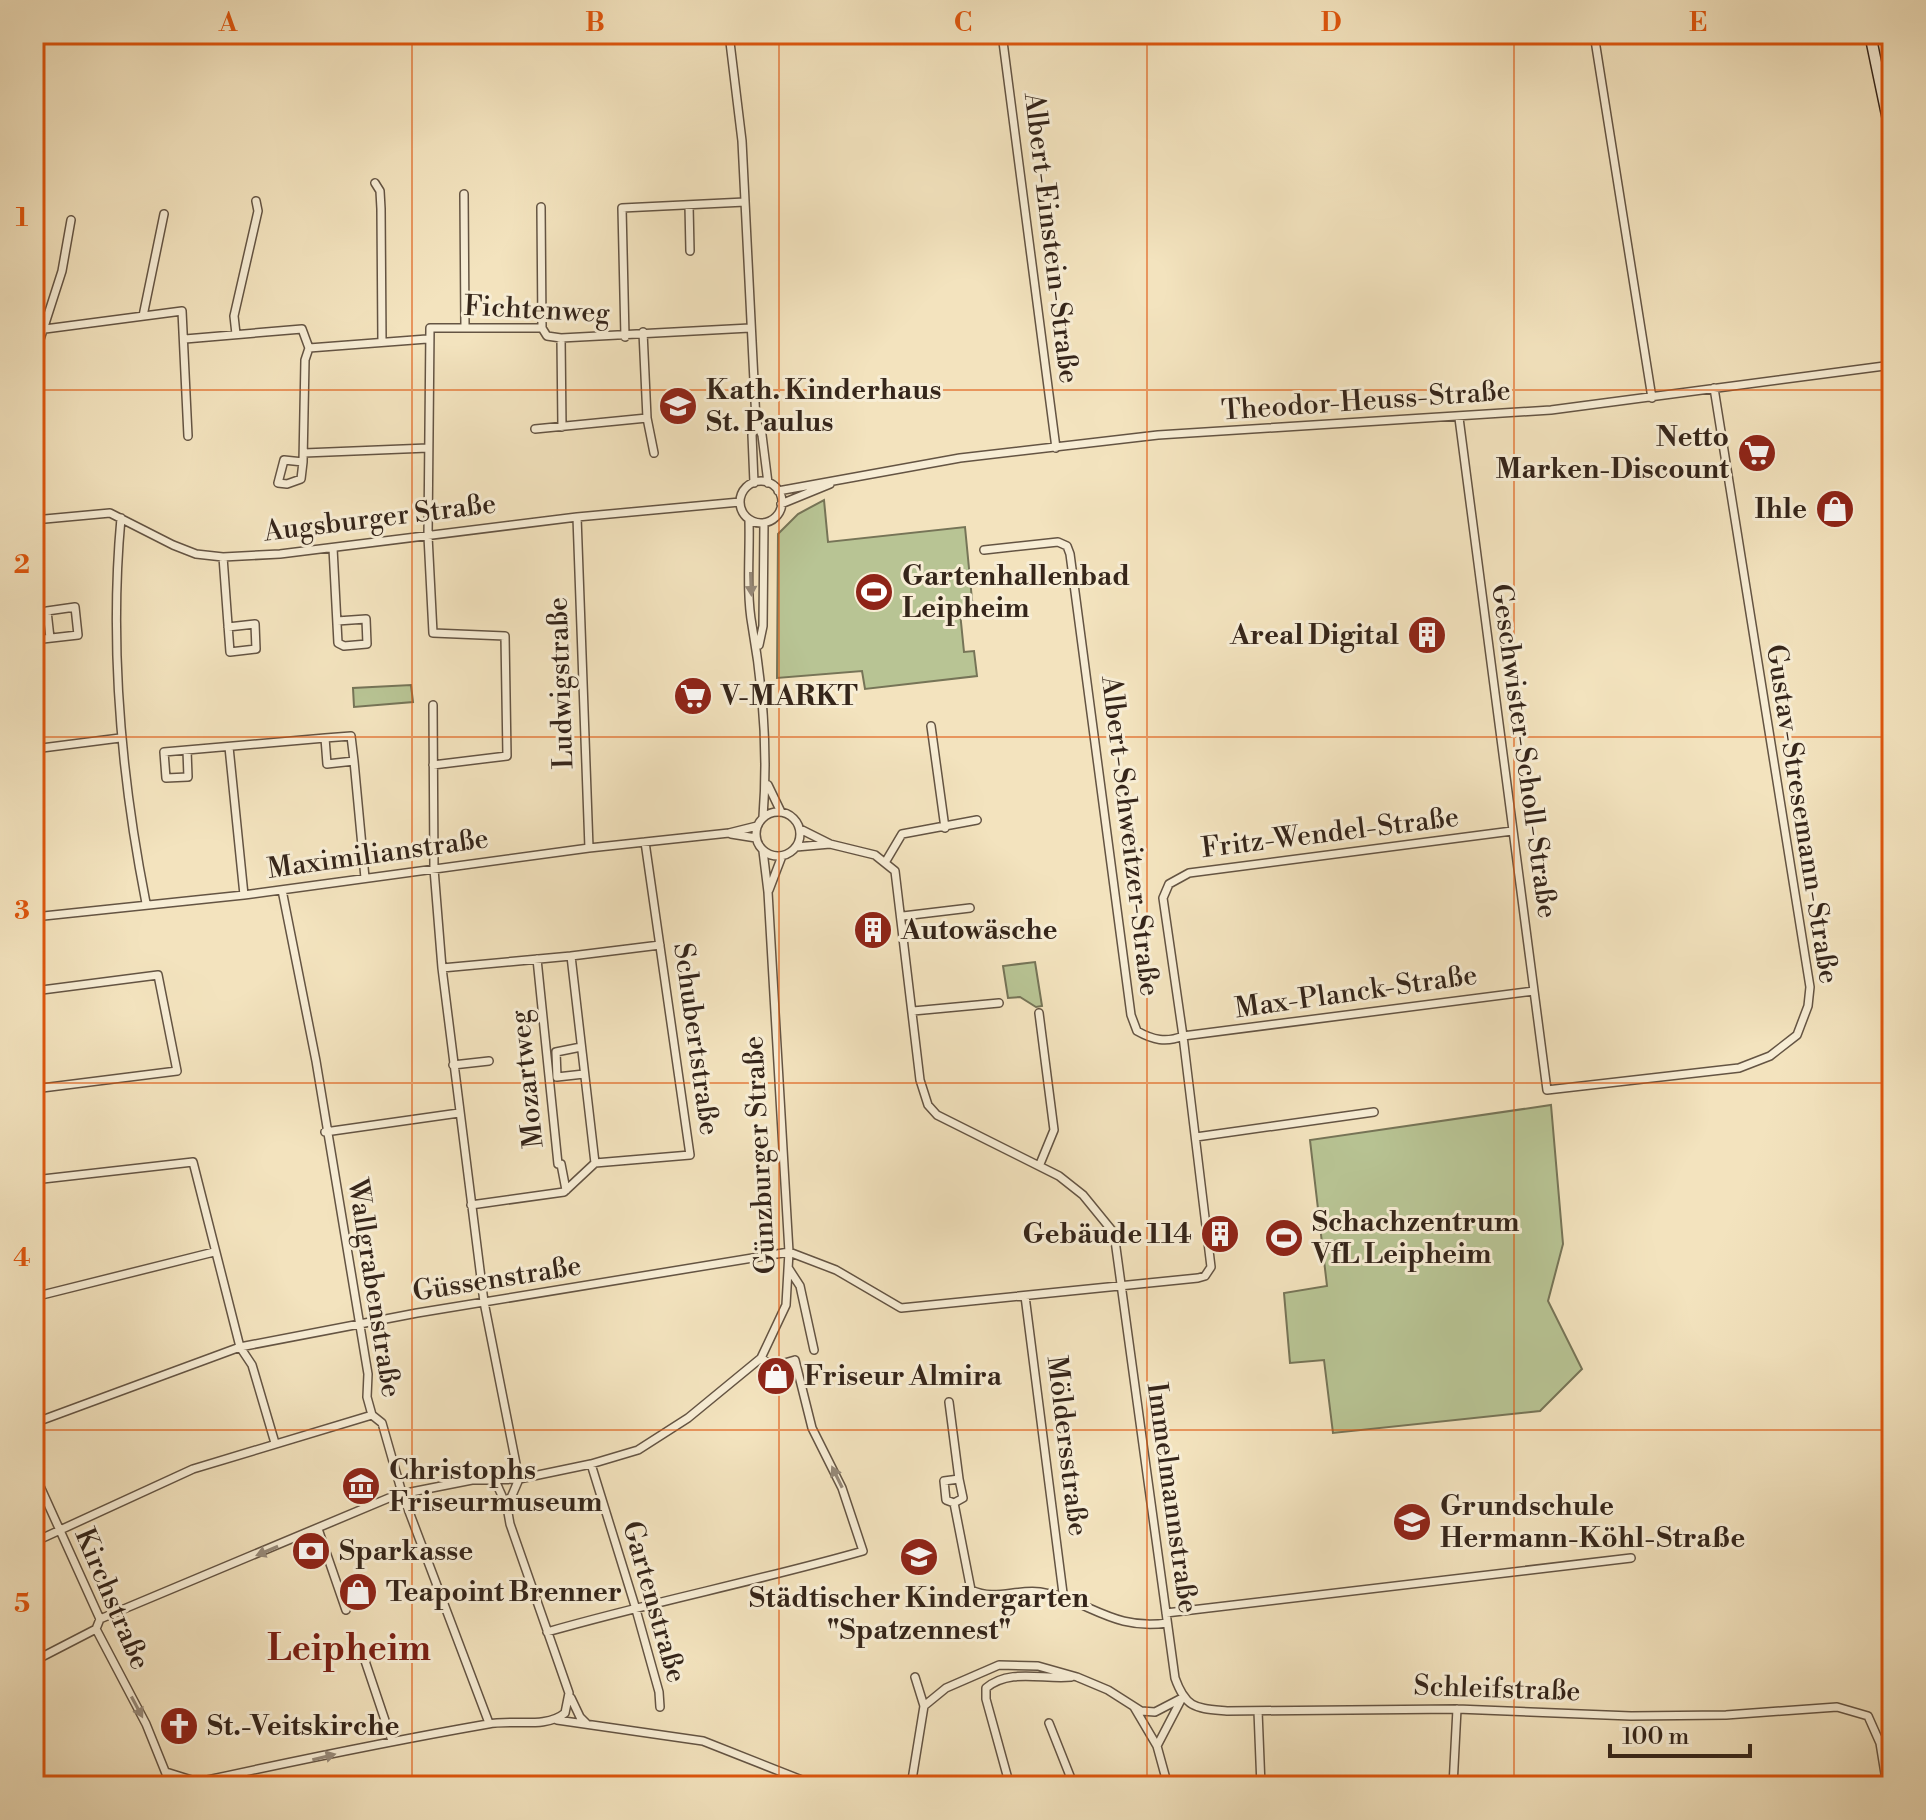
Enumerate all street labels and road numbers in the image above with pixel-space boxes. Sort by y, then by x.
street label: Albert-Einstein-Straße [1016,90,1086,385]
street label: Fichtenweg [463,289,611,331]
street label: Theodor-Heuss-Straße [1220,373,1512,429]
street label: Augsburger Straße [261,486,498,550]
street label: Geschwister-Scholl-Straße [1483,582,1565,920]
street label: Ludwigstraße [541,596,581,770]
street label: Gustav-Stresemann-Straße [1758,642,1846,986]
street label: Albert-Schweitzer-Straße [1093,673,1167,998]
street label: Fritz-Wendel-Straße [1199,800,1461,866]
street label: Maximilianstraße [265,821,491,887]
street label: Schubertstraße [665,941,727,1137]
street label: Max-Planck-Straße [1233,958,1479,1026]
street label: Mozartweg [502,1008,552,1150]
street label: Günzburger Straße [736,1035,784,1275]
street label: Wallgrabenstraße [339,1175,409,1400]
street label: Güssenstraße [410,1248,584,1310]
street label: Möldersstraße [1039,1354,1095,1538]
street label: Immelmannstraße [1138,1380,1206,1616]
street label: Gartenstraße [614,1517,694,1687]
street label: Kirchstraße [67,1523,157,1675]
street label: Schleifstraße [1413,1669,1581,1709]

